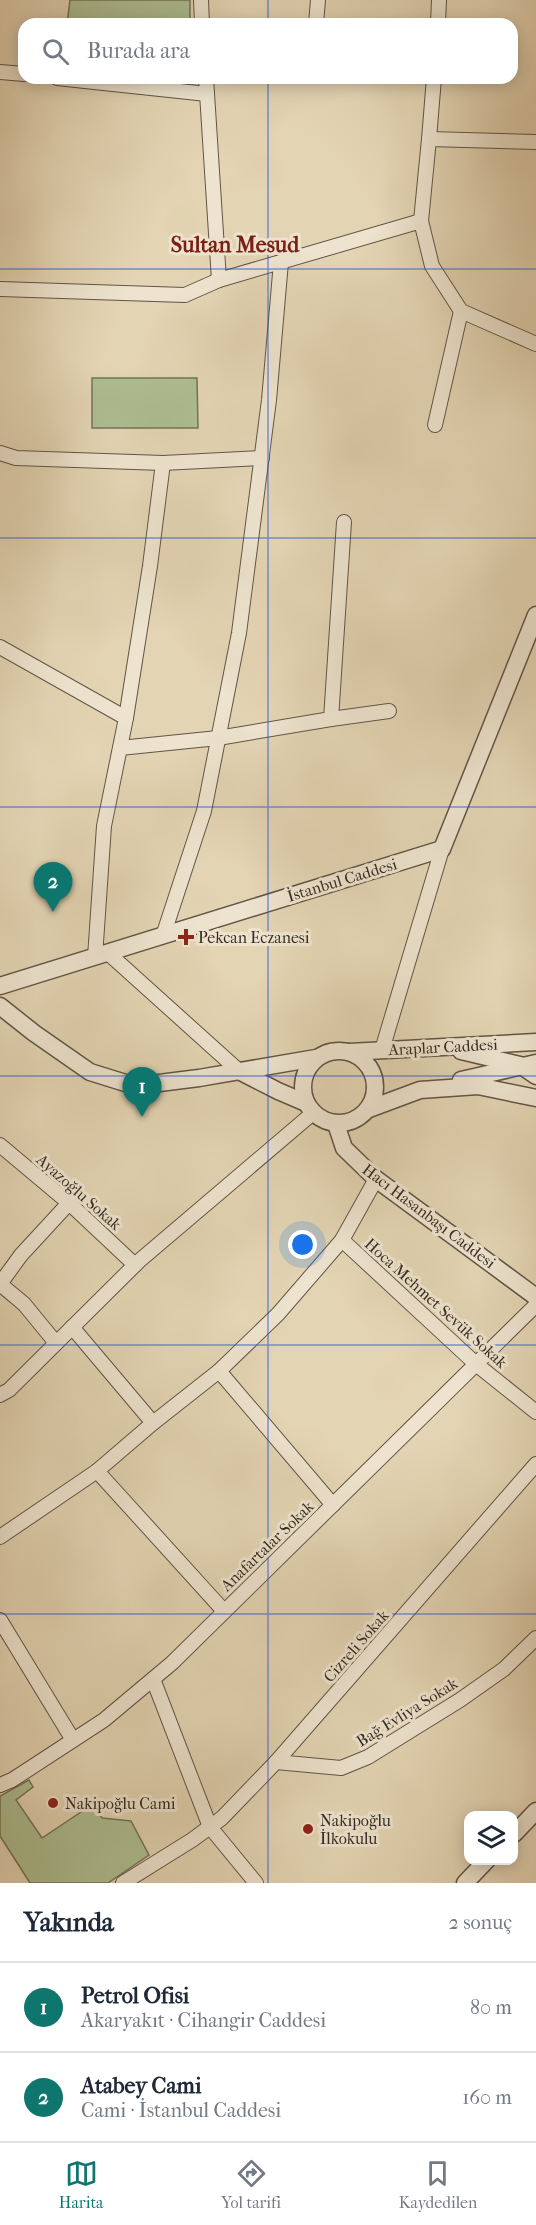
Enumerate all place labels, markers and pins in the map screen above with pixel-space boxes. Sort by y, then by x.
pin: 2 [34,862,72,912]
place label: Pekcan Eczanesi [198,928,310,947]
marker: Pekcan Eczanesi [179,930,193,944]
pin: 1 [122,1068,162,1117]
place label: Nakipoğlu Cami [65,1794,176,1813]
marker: Nakipoğlu Cami [46,1796,60,1810]
place label: Nakipoğlu İlkokulu [320,1811,391,1848]
marker: Nakipoğlu İlkokulu [301,1822,315,1836]

